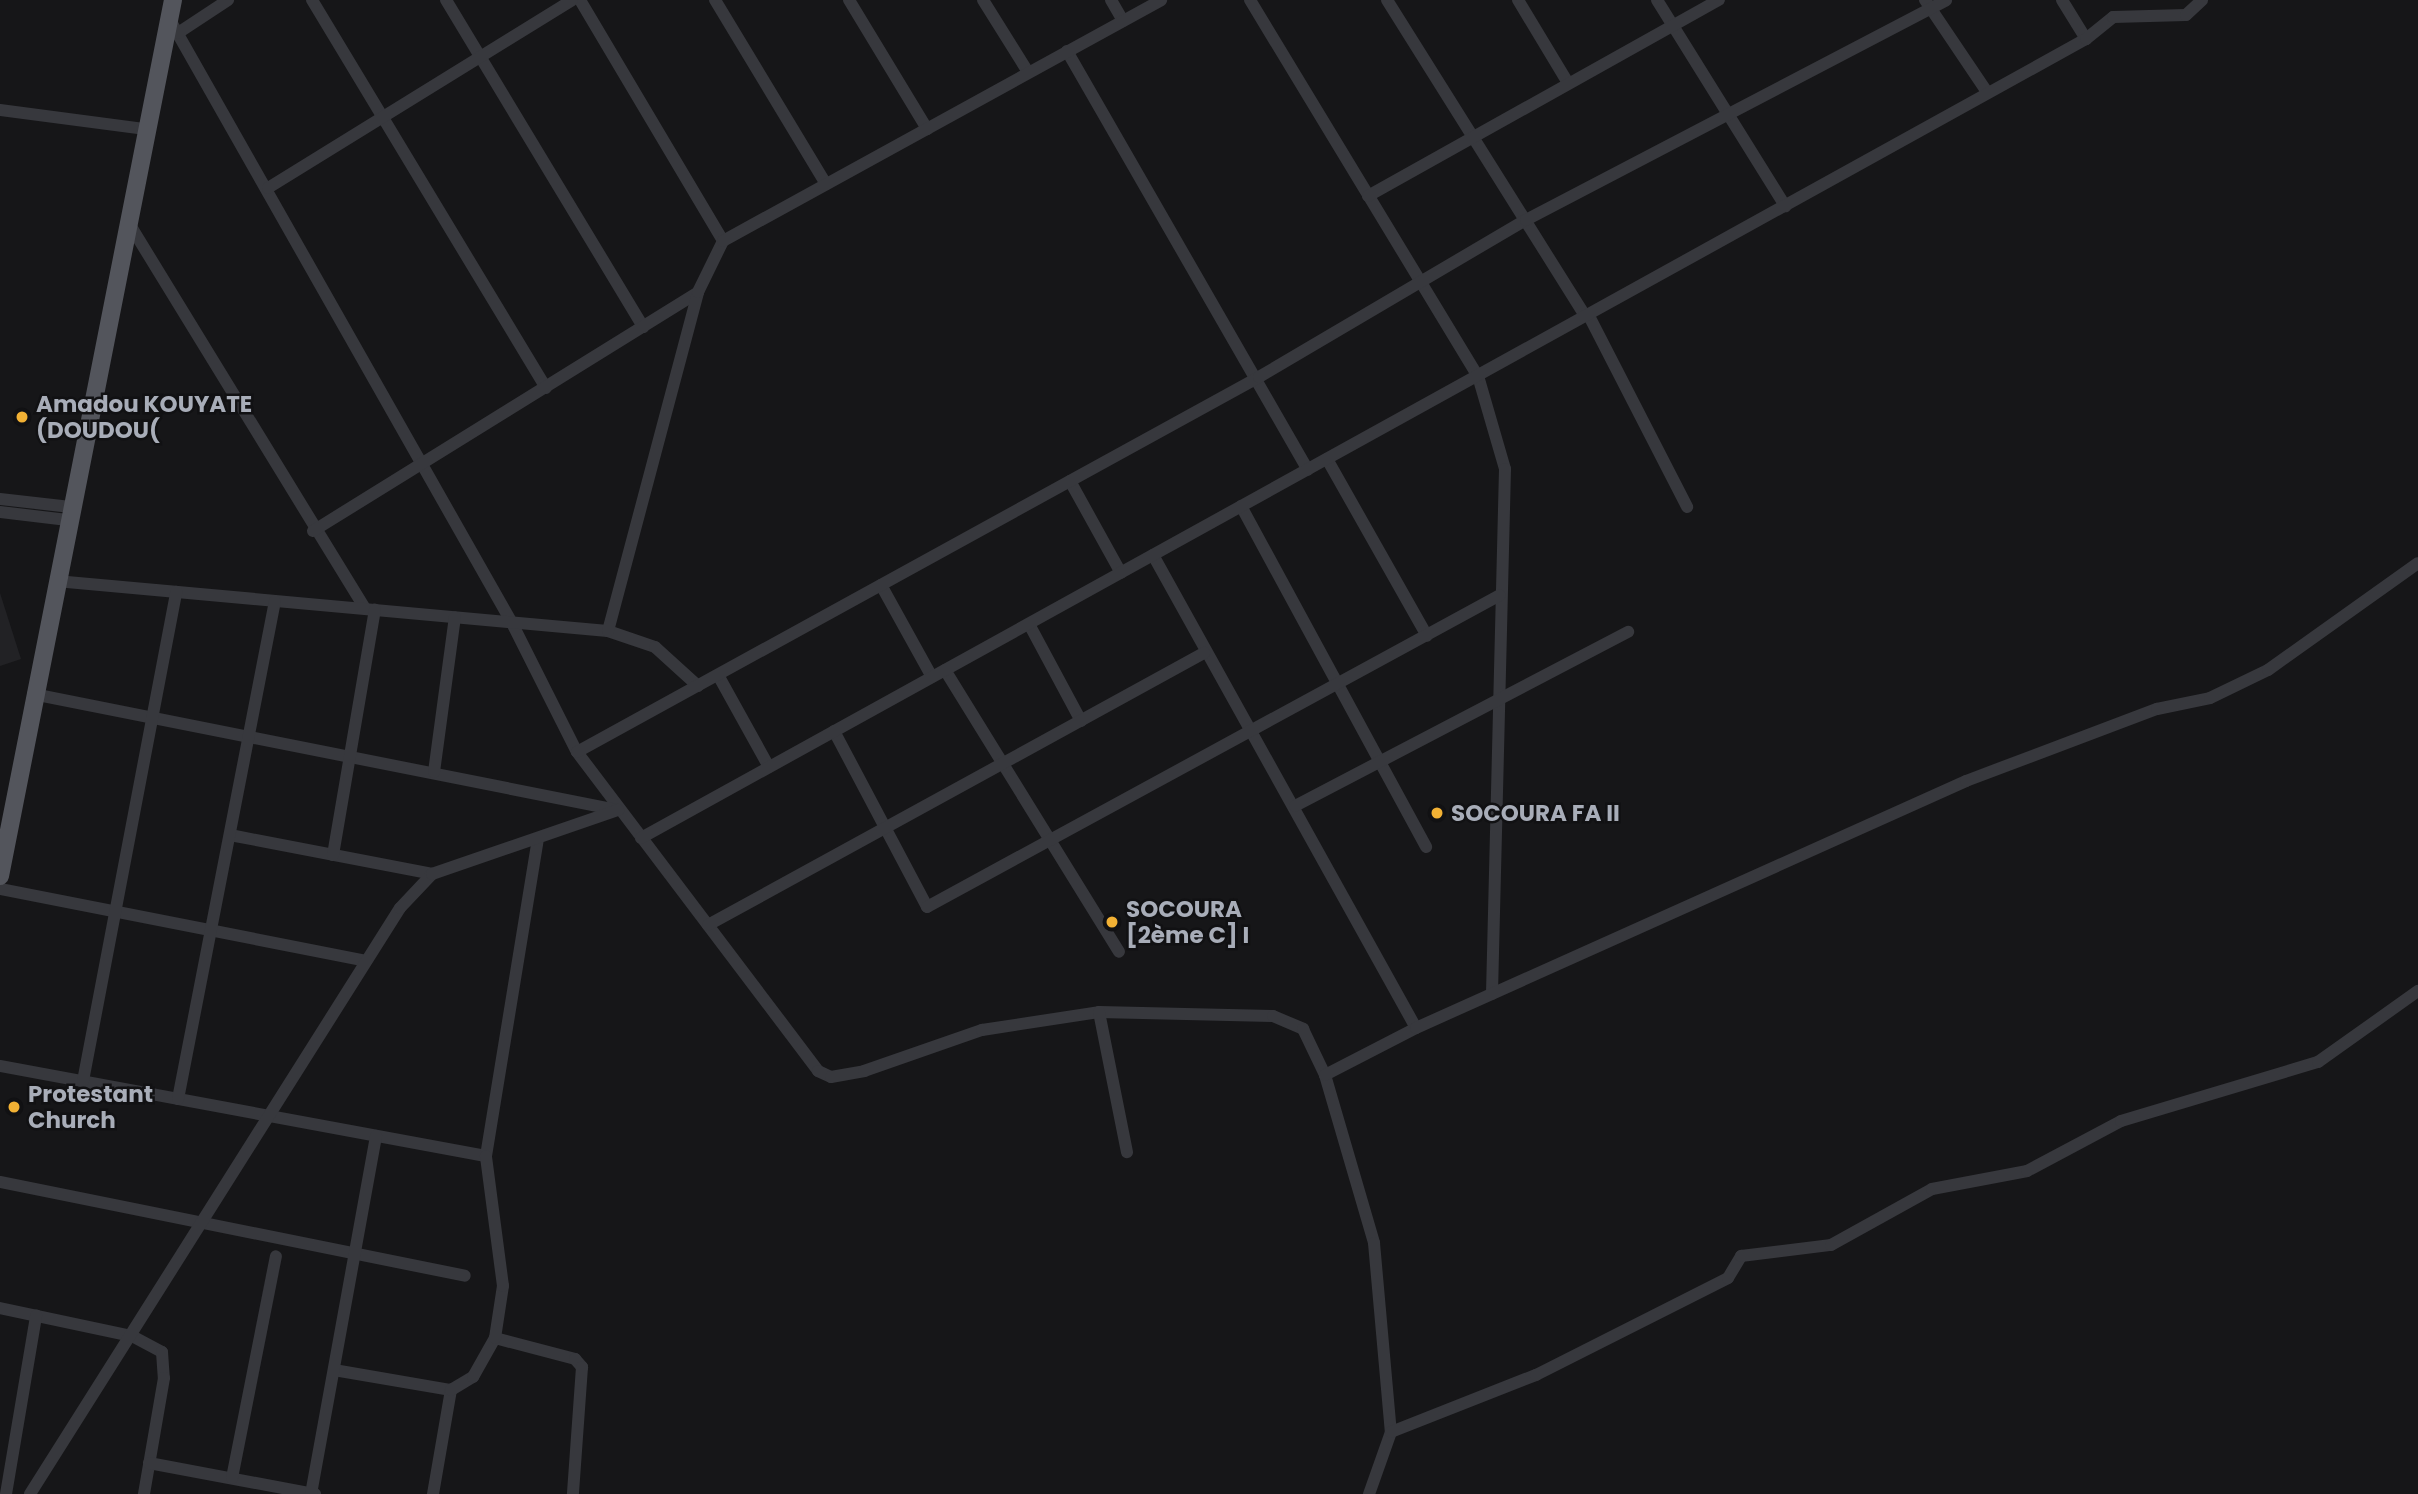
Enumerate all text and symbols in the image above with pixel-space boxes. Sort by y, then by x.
place label: Amadou KOUYATE (DOUDOU( [36,390,252,444]
marker: Amadou KOUYATE (DOUDOU( [14,409,30,425]
place label: SOCOURA FA II [1451,799,1620,827]
marker: SOCOURA FA II [1429,805,1445,821]
place label: SOCOURA [2ème C] I [1126,895,1249,949]
marker: SOCOURA [2ème C] I [1104,914,1120,930]
place label: Protestant Church [28,1080,153,1134]
marker: Protestant Church [6,1099,22,1115]

